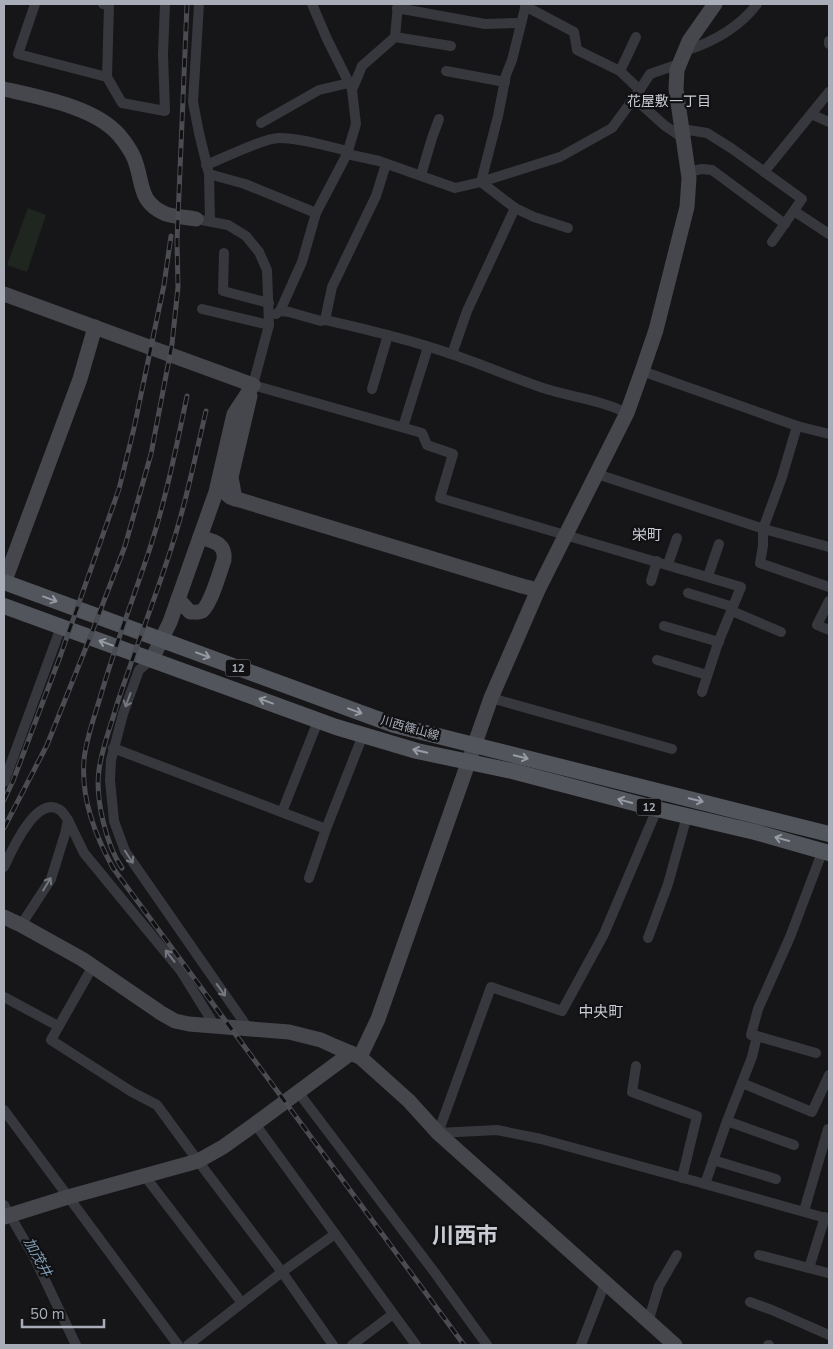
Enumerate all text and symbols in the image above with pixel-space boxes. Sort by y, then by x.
district label: 花屋敷一丁目 [627,92,711,111]
district label: 栄町 [632,525,662,545]
one-way arrow [42,595,57,604]
one-way arrow [99,638,114,647]
one-way arrow [195,651,210,660]
road number: 12 [226,660,250,676]
one-way arrow [123,692,132,707]
one-way arrow [258,696,274,705]
one-way arrow [347,707,362,716]
street label: 川西篠山線 [379,712,441,744]
one-way arrow [412,746,428,755]
one-way arrow [513,753,529,762]
one-way arrow [617,795,633,805]
one-way arrow [687,796,703,805]
road number: 12 [636,799,662,816]
one-way arrow [775,834,791,844]
one-way arrow [124,849,134,863]
one-way arrow [43,877,53,891]
one-way arrow [164,950,175,963]
one-way arrow [216,983,226,997]
district label: 中央町 [578,1002,624,1022]
district label: 川西市 [432,1221,498,1251]
water label: 加茂井 [19,1234,57,1282]
scale bar [22,1296,105,1328]
text: 50 m [30,1304,65,1324]

